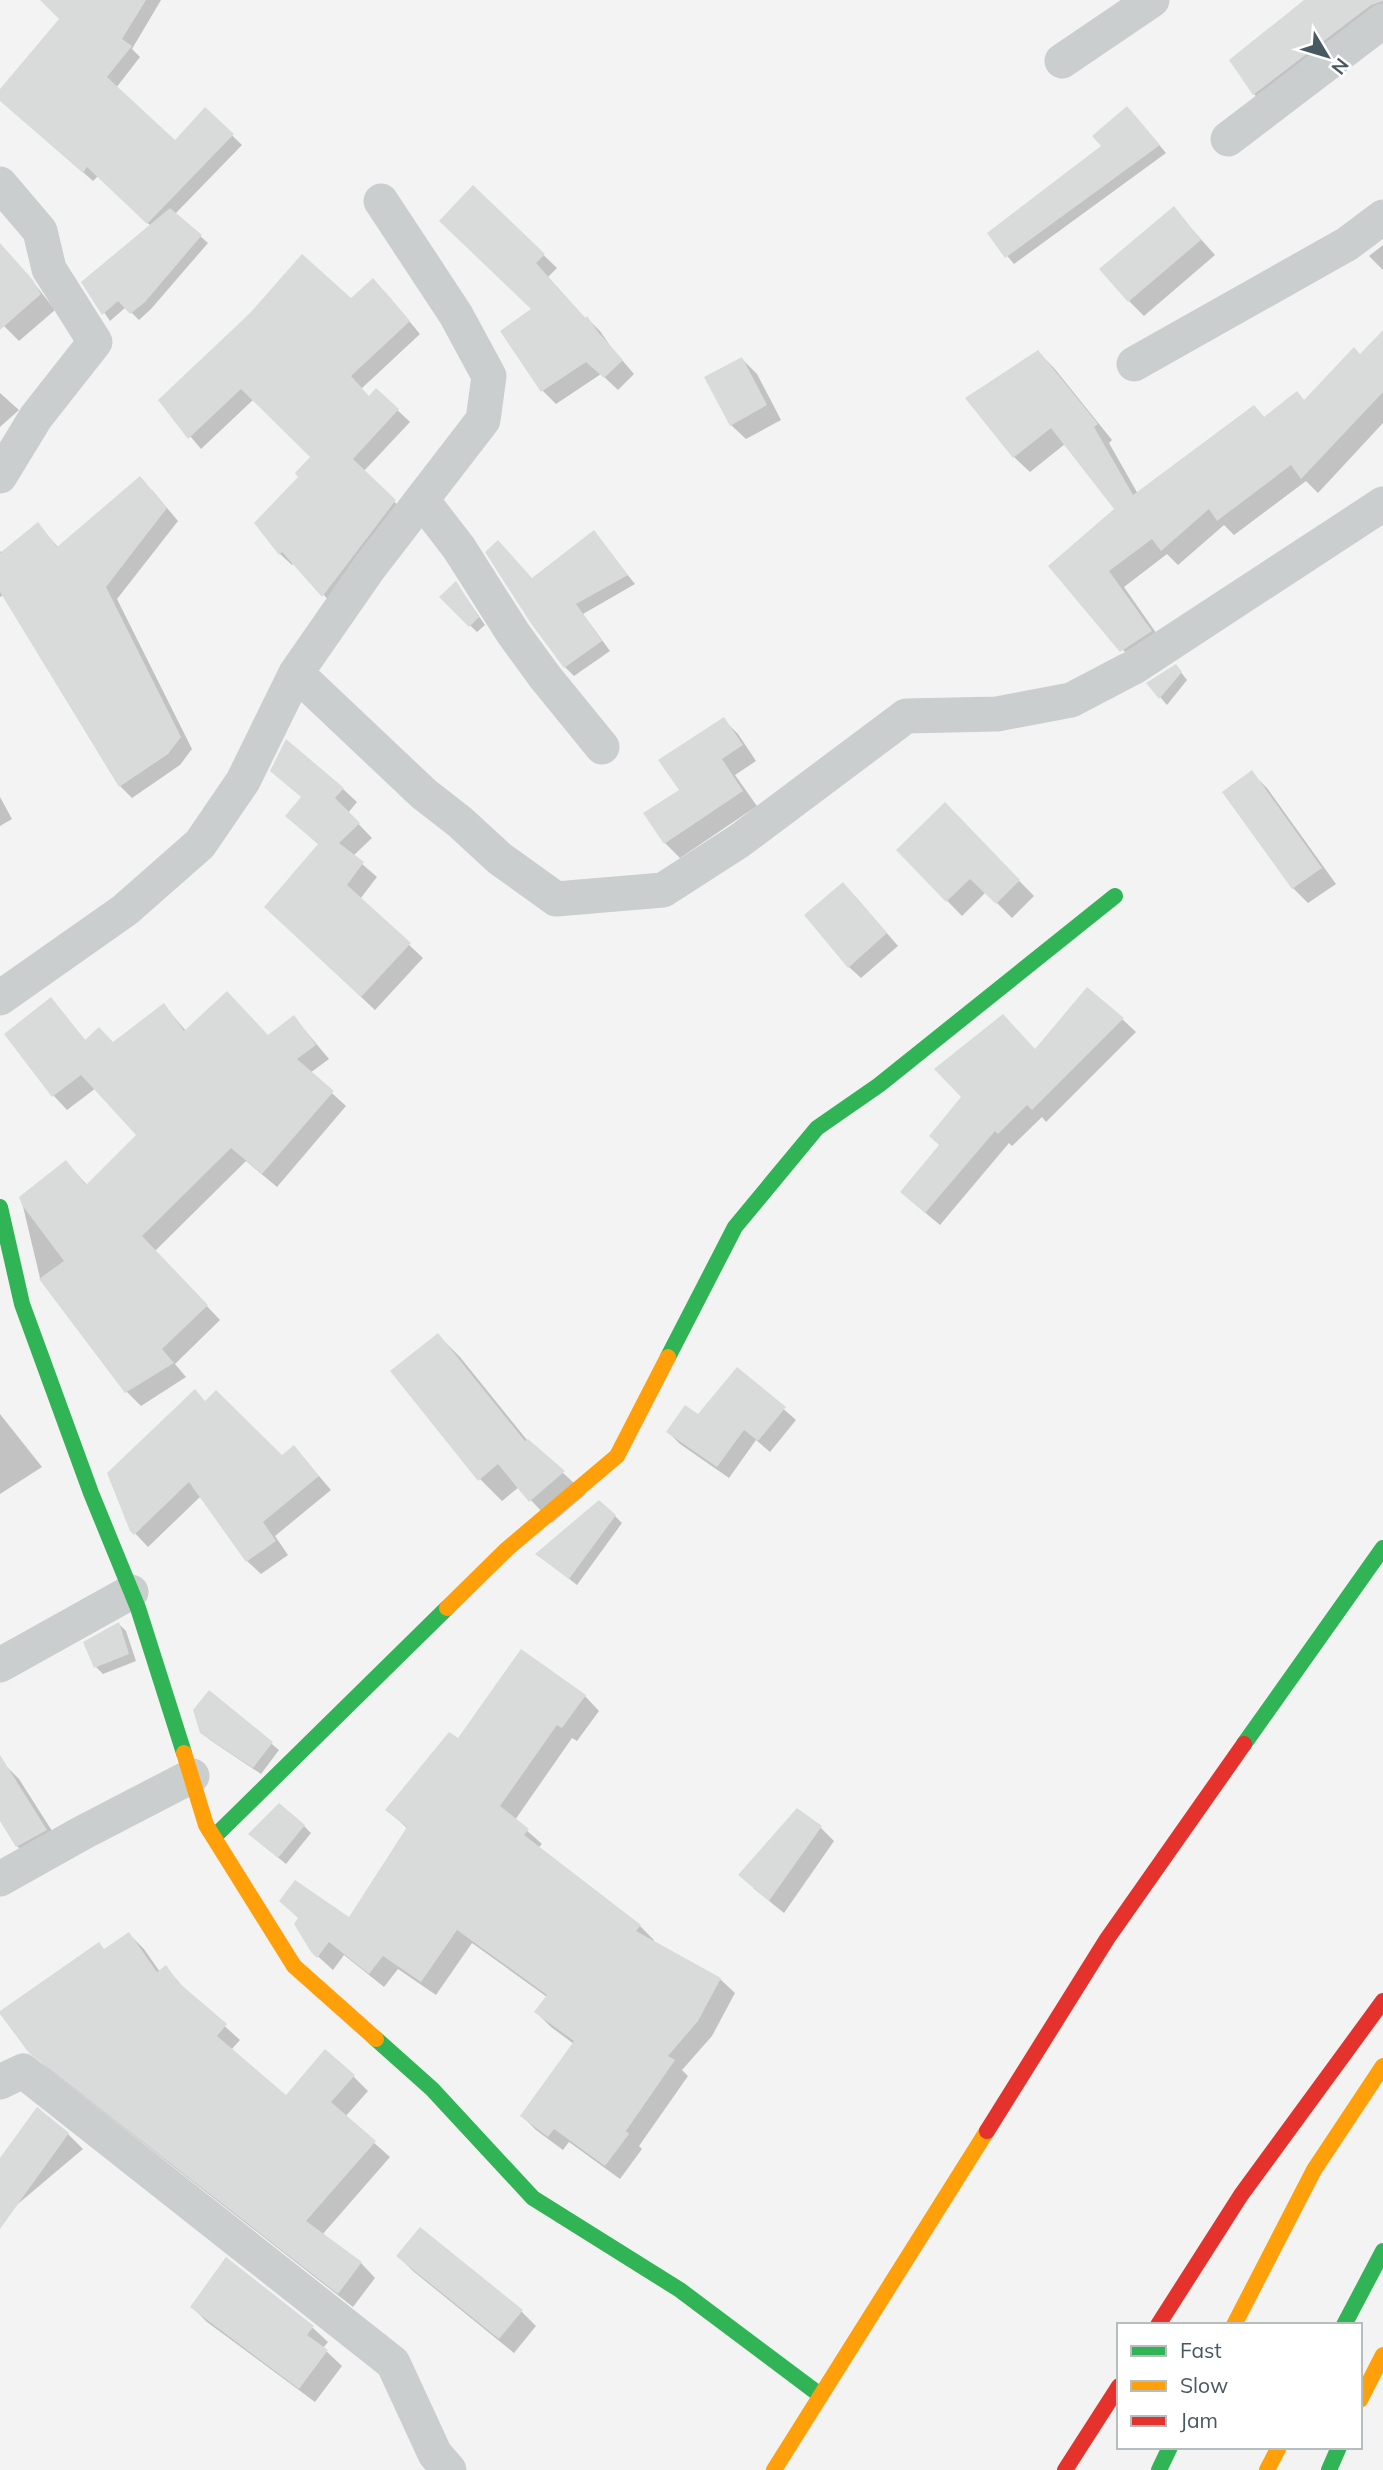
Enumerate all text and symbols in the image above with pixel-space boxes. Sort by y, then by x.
north arrow [1292,21,1362,91]
text: N [1327,53,1354,80]
legend [1117,2323,1362,2449]
text: Fast [1180,2337,1222,2363]
text: Slow [1180,2372,1228,2398]
text: Jam [1180,2407,1218,2433]

